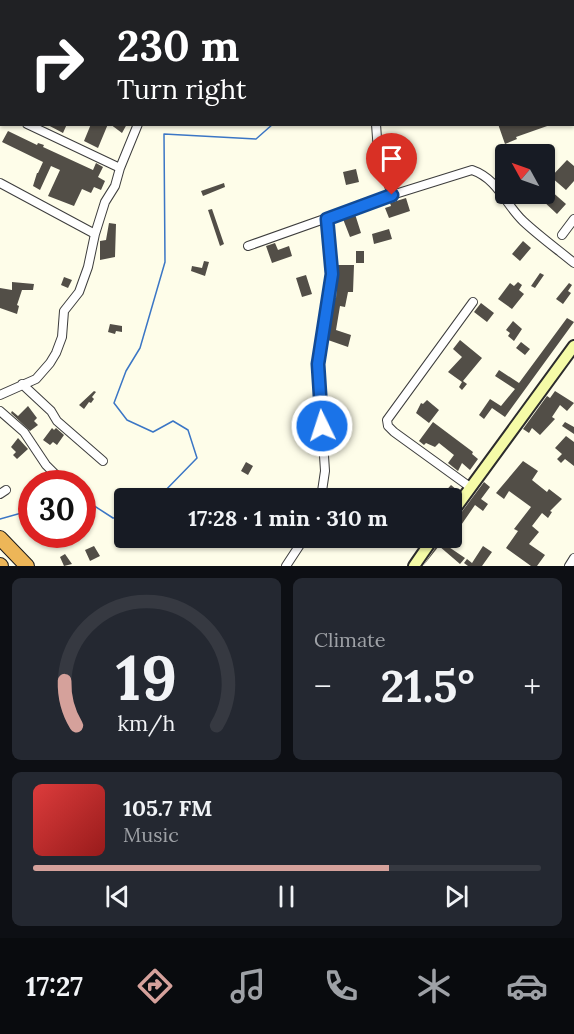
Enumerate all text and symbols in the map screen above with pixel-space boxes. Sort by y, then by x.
text: 230 m [117,19,239,73]
icon: right [18,24,96,102]
text: Turn right [117,72,246,106]
pin [366,133,417,195]
icon: arrive [375,142,408,175]
north arrow [495,144,555,204]
map controls [495,144,555,204]
position arrow [290,394,354,458]
speed limit sign: 30 [18,470,96,548]
text: 17:28 · 1 min · 310 m [188,504,388,532]
text: Climate [314,627,386,652]
text: 19 [116,637,177,717]
text: 21.5° [380,657,475,714]
text: − [314,665,332,707]
text: + [523,665,541,707]
text: km/h [118,709,176,737]
text: 105.7 FM [123,794,212,822]
text: Music [123,822,179,847]
icon: previous [101,880,134,913]
icon: pause [270,880,303,913]
icon: next [440,880,473,913]
icon: directions [134,965,176,1007]
icon: music [227,965,269,1007]
icon: phone [320,965,362,1007]
icon: climate [413,965,455,1007]
icon: car [506,965,548,1007]
text: 17:27 [26,969,83,1003]

